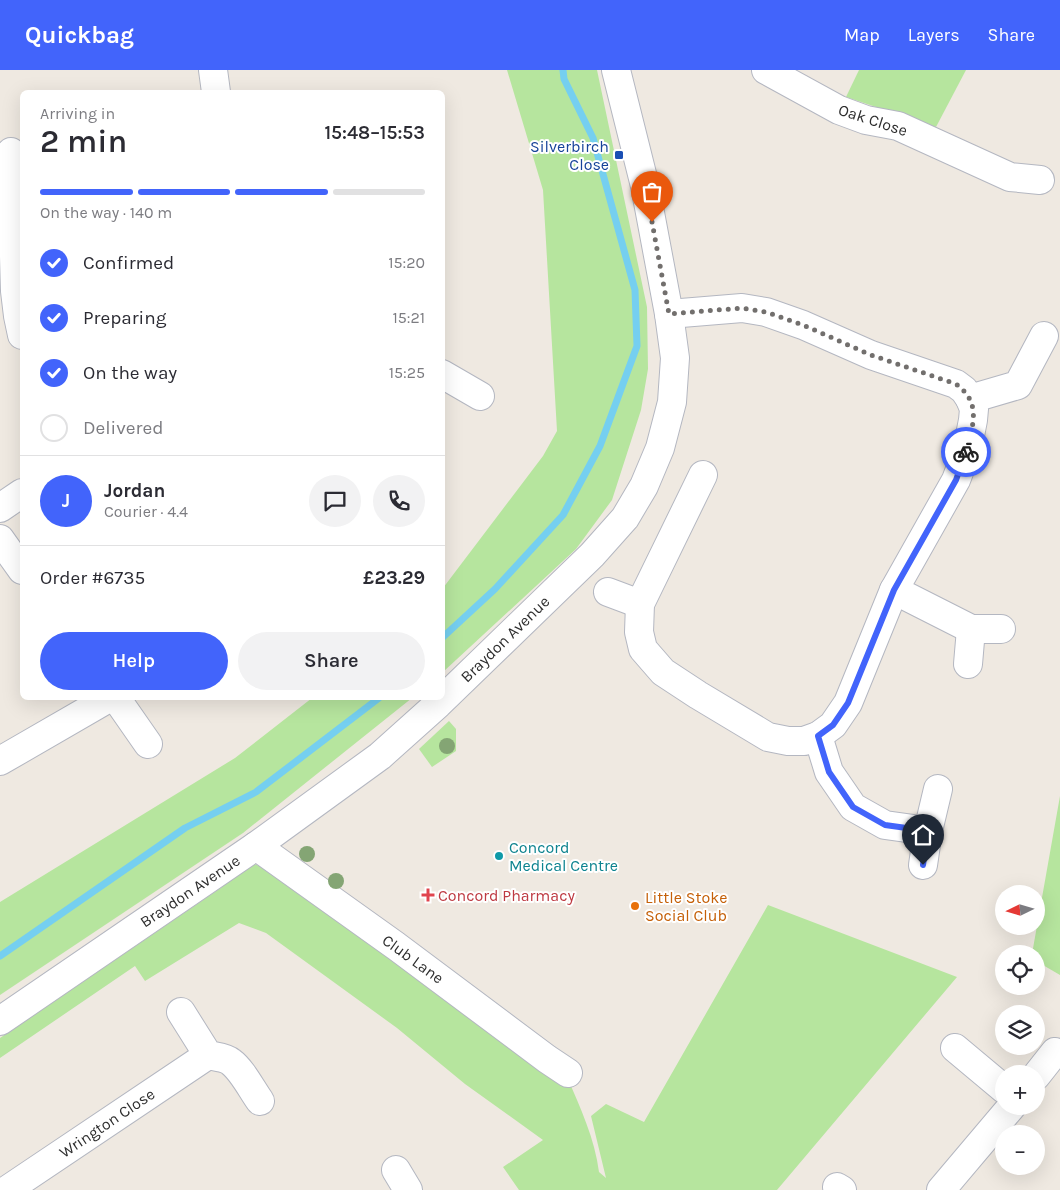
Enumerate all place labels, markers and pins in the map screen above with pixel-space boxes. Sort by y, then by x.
place label: Silverbirch Close [530,137,609,174]
marker: Silverbirch Close [613,149,625,161]
pin [631,171,673,222]
pin [902,814,944,865]
place label: Concord Medical Centre [509,838,618,875]
marker: Concord Medical Centre [493,850,505,862]
place label: Concord Pharmacy [438,886,575,905]
place label: Little Stoke Social Club [645,888,727,925]
marker: Concord Pharmacy [422,889,434,901]
marker: Little Stoke Social Club [629,900,641,912]

